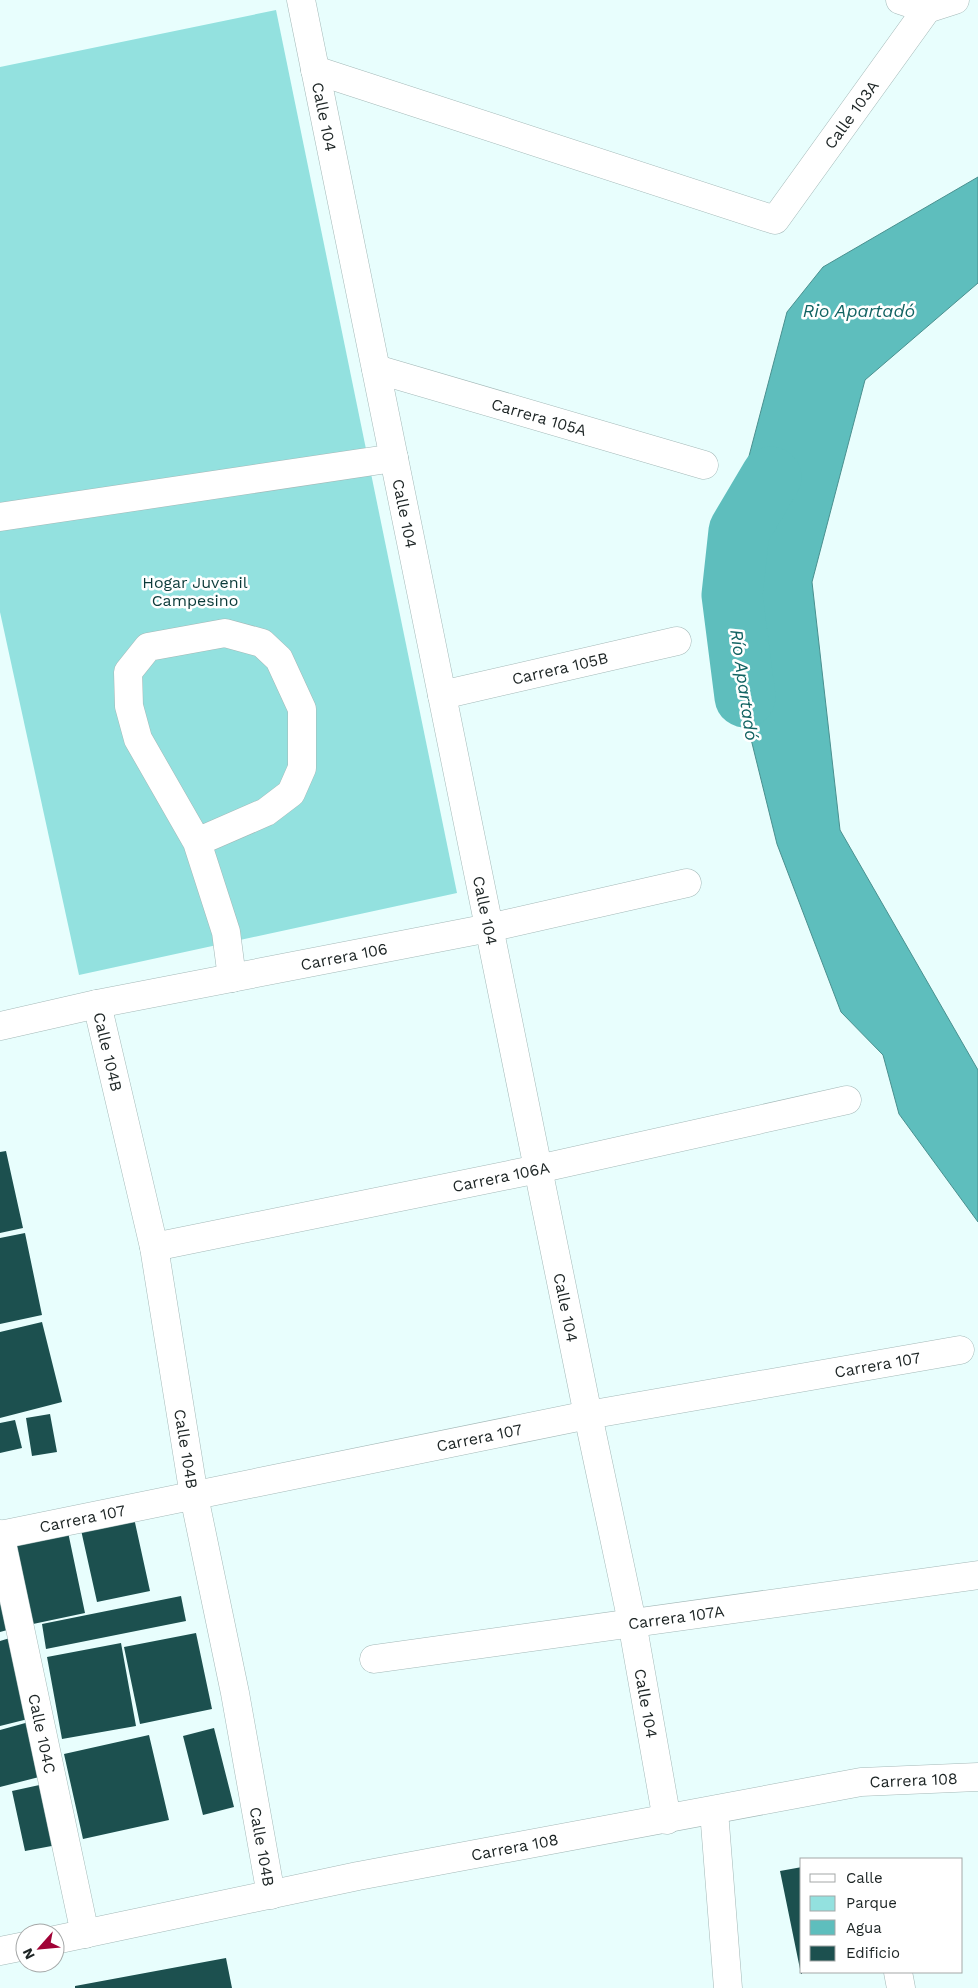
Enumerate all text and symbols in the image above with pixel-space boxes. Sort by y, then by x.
street label: Calle 103A [820,76,883,153]
street label: Calle 104 [308,80,340,153]
water label: Rio Apartadó [803,300,915,321]
street label: Carrera 105A [489,394,589,440]
street label: Calle 104 [388,477,421,550]
park label: Hogar Juvenil Campesino [142,573,248,610]
water label: Río Apartadó [726,628,763,742]
street label: Carrera 105B [510,648,610,689]
street label: Calle 104 [469,874,502,947]
street label: Carrera 106 [299,939,389,974]
street label: Calle 104B [89,1010,126,1093]
street label: Carrera 106A [451,1158,552,1196]
street label: Calle 104 [549,1271,582,1344]
street label: Carrera 107 [833,1348,922,1382]
street label: Calle 104B [170,1408,202,1490]
street label: Carrera 107 [435,1420,524,1456]
street label: Carrera 107 [38,1501,127,1537]
street label: Carrera 107A [627,1601,726,1634]
street label: Calle 104 [630,1667,661,1740]
street label: Calle 104C [24,1692,60,1775]
street label: Carrera 108 [869,1769,958,1792]
street label: Calle 104B [245,1805,278,1888]
street label: Carrera 108 [470,1830,560,1865]
legend [800,1858,963,1973]
text: Calle [846,1869,883,1887]
text: Parque [846,1894,897,1912]
text: Agua [846,1919,882,1937]
north arrow [15,1923,65,1973]
text: Edificio [846,1944,900,1962]
text: N [19,1946,38,1962]

